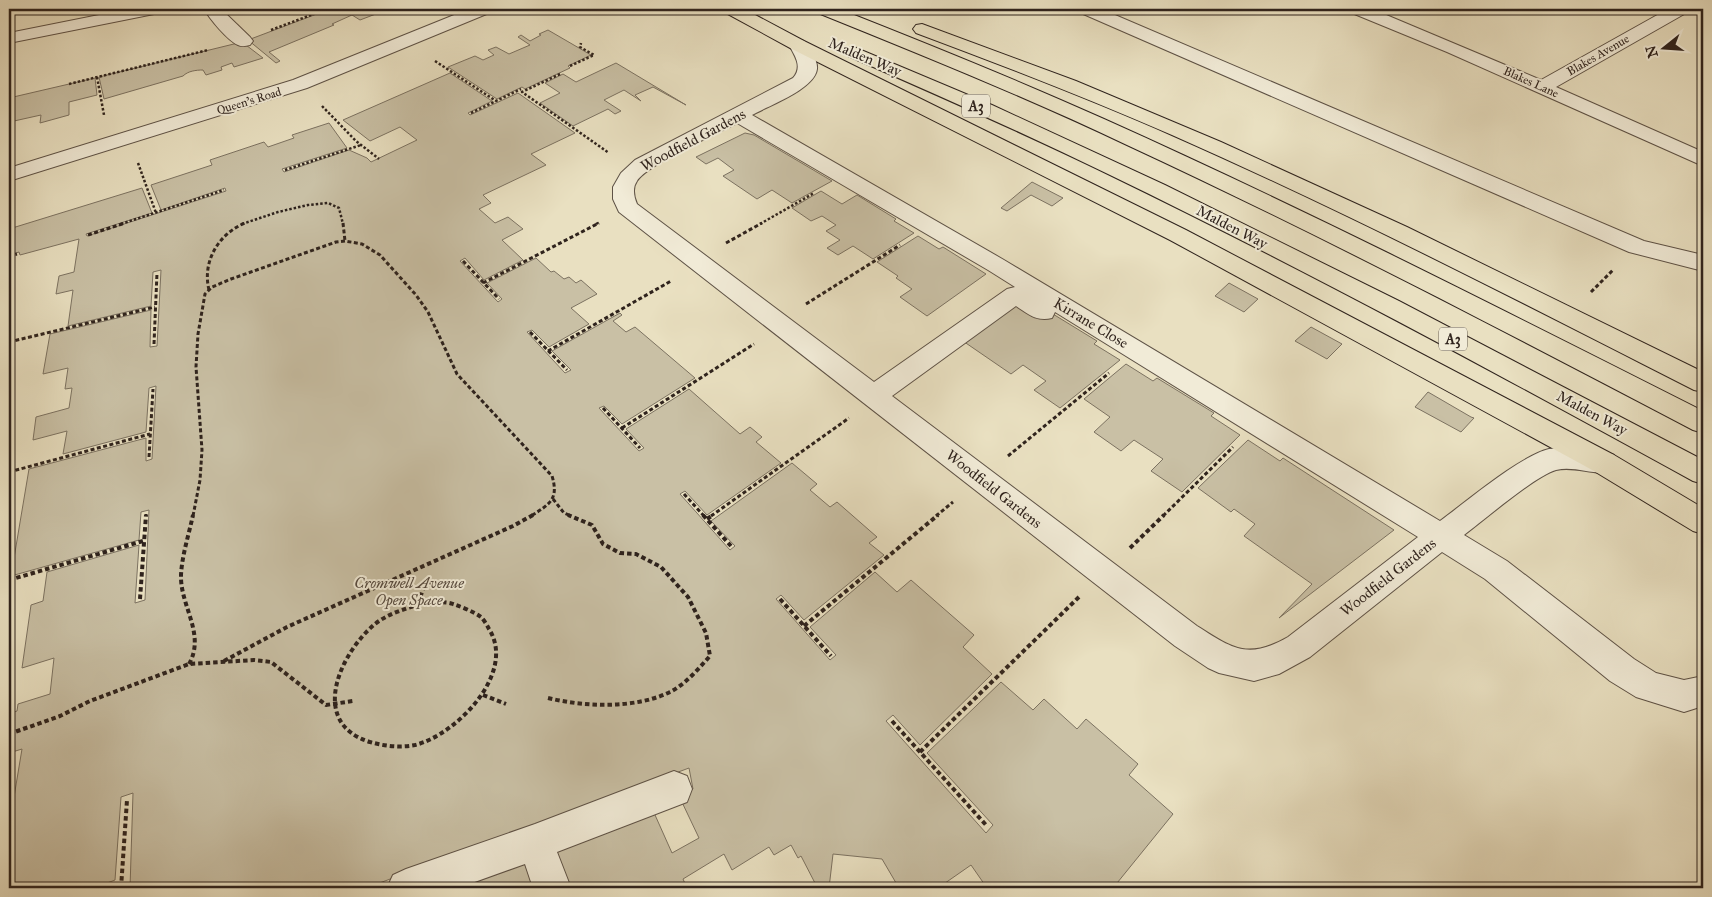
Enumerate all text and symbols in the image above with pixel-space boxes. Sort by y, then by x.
north arrow [1640,22,1690,72]
street label: Blakes Avenue [1564,32,1632,78]
street label: Malden Way [826,34,905,81]
text: N [1642,43,1662,60]
street label: Blakes Lane [1501,64,1561,100]
street label: Queen's Road [215,85,283,117]
road number: A3 [962,94,990,118]
street label: Woodfield Gardens [637,105,749,175]
street label: Malden Way [1193,201,1272,253]
street label: Kirrane Close [1051,294,1131,352]
road number: A3 [1439,328,1467,350]
street label: Malden Way [1553,387,1631,440]
street label: Woodfield Gardens [943,446,1045,532]
street label: Woodfield Gardens [1337,534,1439,620]
park label: Cromwell Avenue Open Space [354,574,464,610]

